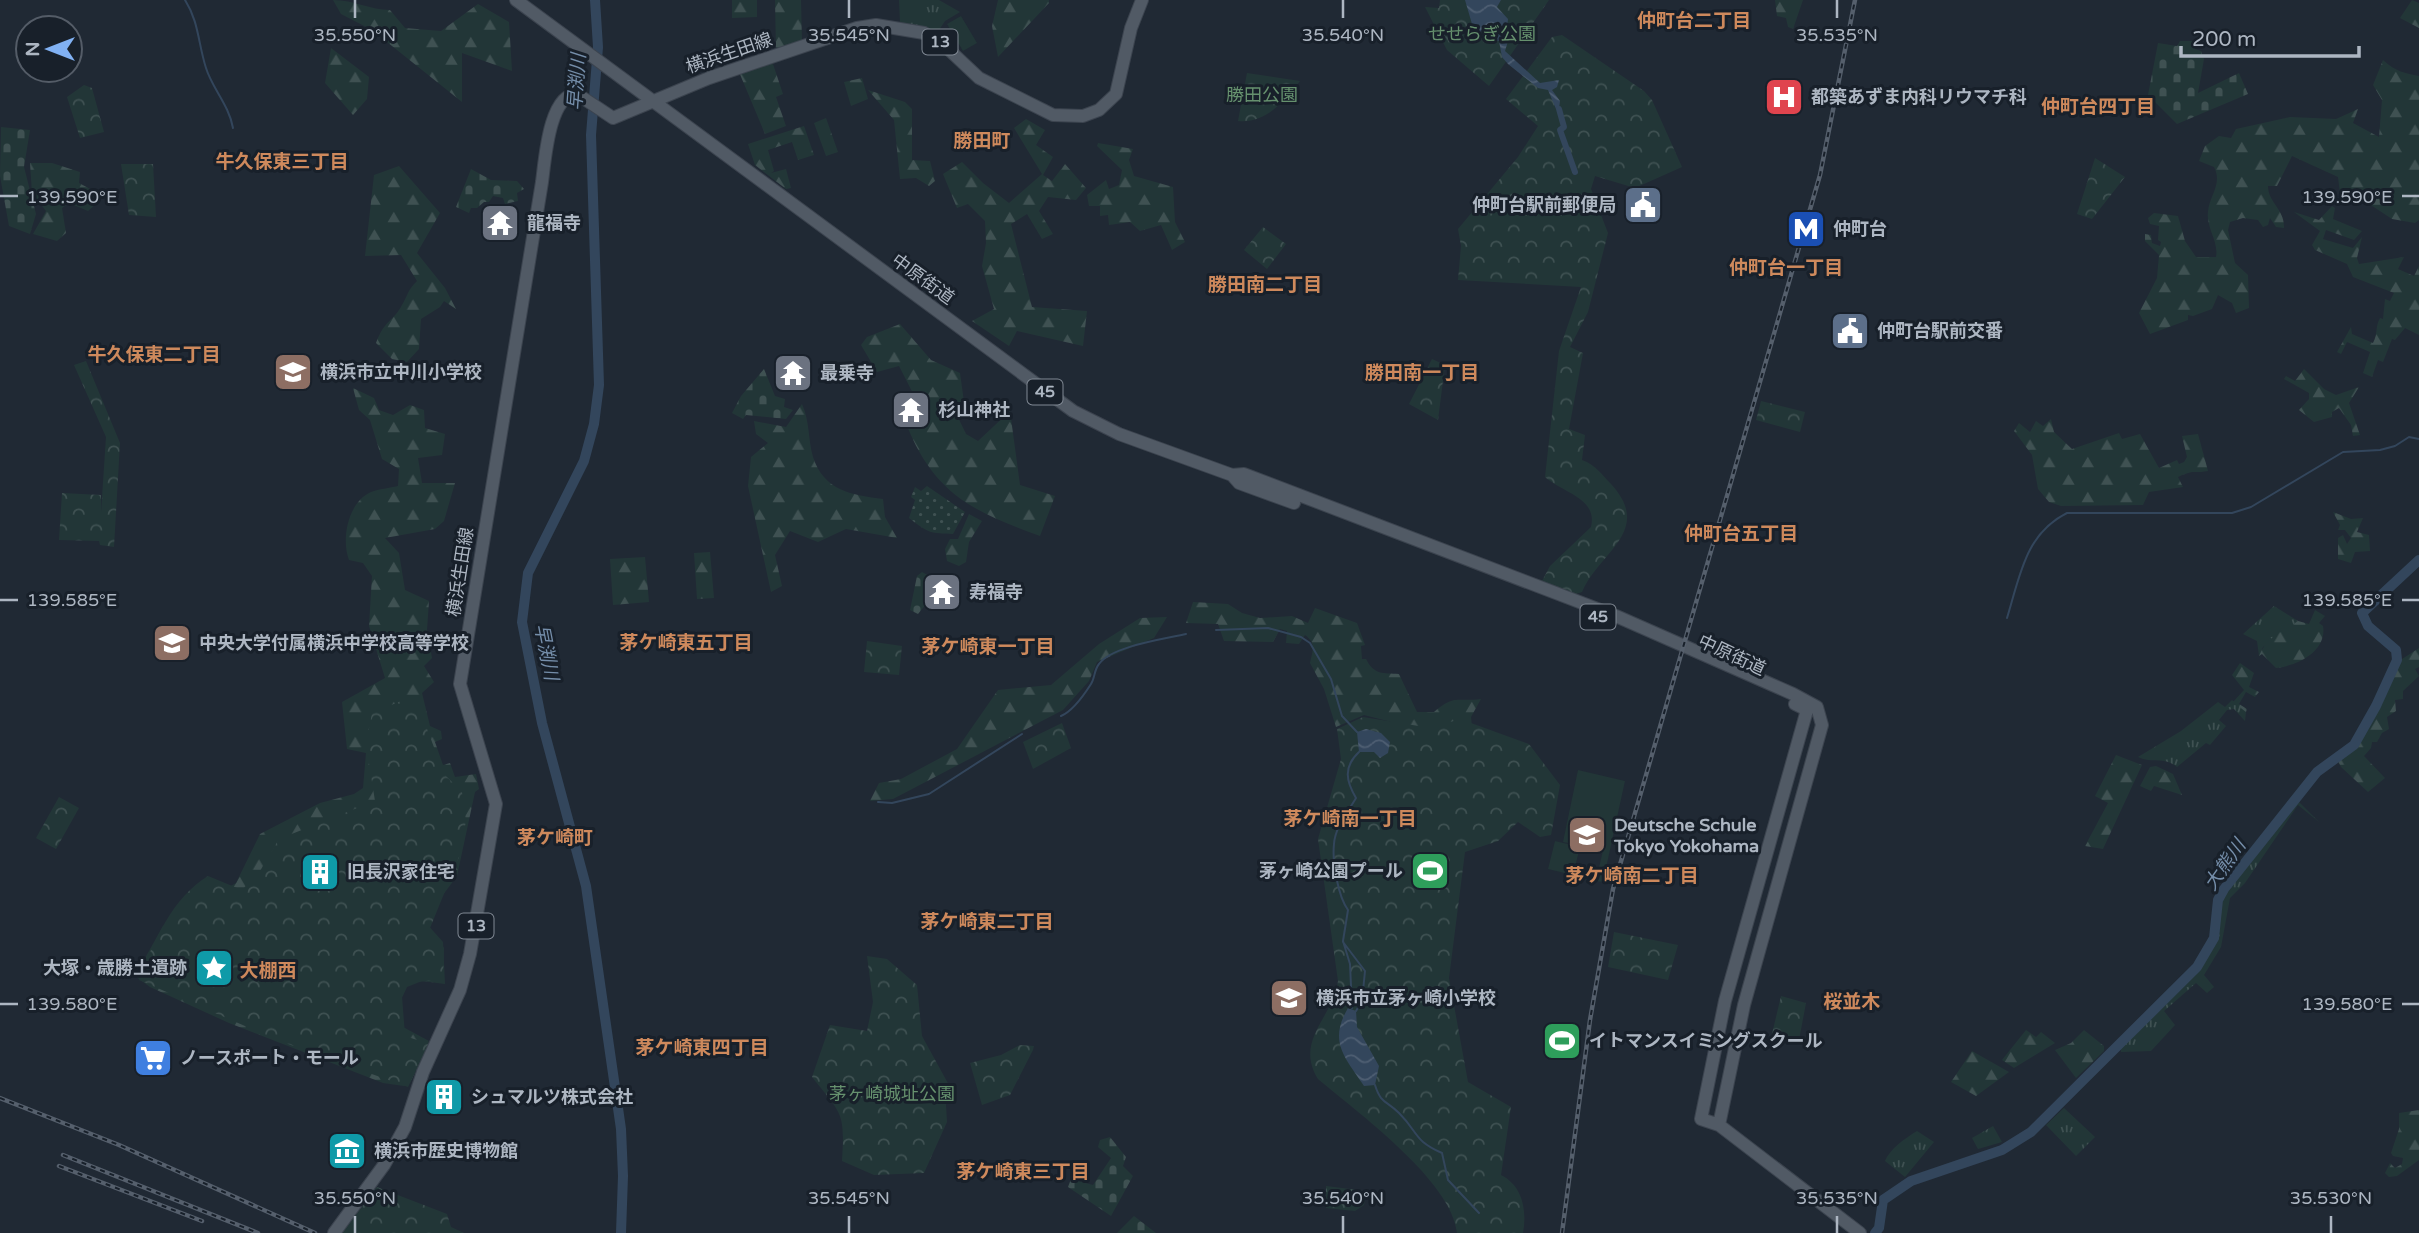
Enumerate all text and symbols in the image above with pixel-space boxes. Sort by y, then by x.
district label: 仲町台二丁目 [1637,10,1751,32]
north arrow [14,14,84,84]
scale bar [2181,14,2360,58]
park label: せせらぎ公園 [1428,23,1536,45]
text: 35.550°N [314,24,396,46]
text: 35.545°N [808,24,890,46]
text: 35.540°N [1302,24,1384,46]
text: 35.535°N [1796,24,1878,46]
text: 200 m [2192,27,2256,52]
street label: 横浜生田線 [683,28,775,78]
road number: 13 [922,30,958,54]
text: N [22,41,44,57]
water label: 早渕川 [564,51,590,111]
hospital icon: 都築あずま内科リウマチ科 [1763,76,1805,118]
park label: 勝田公園 [1226,84,1298,106]
place label: 都築あずま内科リウマチ科 [1811,86,2027,108]
district label: 仲町台四丁目 [2041,96,2155,118]
district label: 勝田町 [953,130,1011,152]
district label: 牛久保東三丁目 [215,151,349,173]
public building icon: 仲町台駅前郵便局 [1622,184,1664,226]
text: 139.590°E [27,186,117,208]
text: 139.590°E [2302,186,2392,208]
place label: 仲町台駅前郵便局 [1472,194,1616,216]
temple icon: 龍福寺 [479,202,521,244]
metro station icon: 仲町台 [1785,208,1827,250]
place label: 龍福寺 [527,212,581,234]
place label: 仲町台 [1833,218,1887,240]
street label: 中原街道 [887,249,959,309]
district label: 仲町台一丁目 [1729,257,1843,279]
district label: 勝田南二丁目 [1208,274,1322,296]
public building icon: 仲町台駅前交番 [1829,310,1871,352]
place label: 仲町台駅前交番 [1877,320,2003,342]
district label: 牛久保東二丁目 [87,344,221,366]
school or university icon: 横浜市立中川小学校 [272,351,314,393]
temple icon: 最乗寺 [772,352,814,394]
place label: 横浜市立中川小学校 [320,361,482,383]
place label: 最乗寺 [820,362,874,384]
district label: 勝田南一丁目 [1365,362,1479,384]
road number: 45 [1028,380,1062,404]
temple icon: 杉山神社 [890,389,932,431]
place label: 杉山神社 [938,399,1010,421]
district label: 仲町台五丁目 [1684,523,1798,545]
street label: 横浜生田線 [442,526,478,618]
temple icon: 寿福寺 [921,571,963,613]
place label: 寿福寺 [969,581,1023,603]
text: 139.585°E [27,589,117,611]
text: 139.585°E [2302,589,2392,611]
road number: 45 [1580,604,1616,630]
school or university icon: 中央大学付属横浜中学校高等学校 [151,622,193,664]
water label: 早渕川 [530,622,563,684]
street label: 中原街道 [1695,630,1769,680]
place label: 中央大学付属横浜中学校高等学校 [199,632,469,654]
district label: 茅ケ崎東五丁目 [619,632,753,654]
district label: 茅ケ崎東一丁目 [921,636,1055,658]
district label: 茅ケ崎南一丁目 [1283,808,1417,830]
school or university icon: Deutsche Schule Tokyo Yokohama [1566,814,1608,856]
place label: Deutsche Schule Tokyo Yokohama [1613,814,1759,857]
district label: 茅ケ崎町 [517,827,593,849]
water label: 大熊川 [2200,834,2252,895]
sports icon: 茅ヶ崎公園プール [1409,850,1451,892]
building icon: 旧長沢家住宅 [299,851,341,893]
place label: 茅ヶ崎公園プール [1259,860,1403,882]
place label: 旧長沢家住宅 [347,861,455,883]
district label: 茅ケ崎南二丁目 [1565,865,1699,887]
district label: 茅ケ崎東二丁目 [920,911,1054,933]
road number: 13 [458,914,494,938]
place icon: 大塚・歳勝土遺跡 [193,947,235,989]
place label: 大塚・歳勝土遺跡 [43,957,187,979]
district label: 大棚西 [239,960,297,982]
school or university icon: 横浜市立茅ヶ崎小学校 [1268,977,1310,1019]
place label: 横浜市立茅ヶ崎小学校 [1316,987,1496,1009]
district label: 桜並木 [1823,991,1881,1013]
text: 139.580°E [27,993,117,1015]
text: 139.580°E [2302,993,2392,1015]
sports icon: イトマンスイミングスクール [1541,1020,1583,1062]
place label: イトマンスイミングスクール [1589,1030,1823,1052]
supermarket icon: ノースポート・モール [132,1037,174,1079]
district label: 茅ケ崎東四丁目 [635,1037,769,1059]
place label: ノースポート・モール [180,1047,359,1069]
building icon: シュマルツ株式会社 [423,1076,465,1118]
park label: 茅ヶ崎城址公園 [829,1083,955,1105]
place label: シュマルツ株式会社 [471,1086,633,1108]
museum icon: 横浜市歴史博物館 [326,1130,368,1172]
place label: 横浜市歴史博物館 [374,1140,518,1162]
district label: 茅ケ崎東三丁目 [956,1161,1090,1183]
text: 35.550°N [314,1187,396,1209]
text: 35.545°N [808,1187,890,1209]
text: 35.540°N [1302,1187,1384,1209]
text: 35.535°N [1796,1187,1878,1209]
text: 35.530°N [2290,1187,2372,1209]

